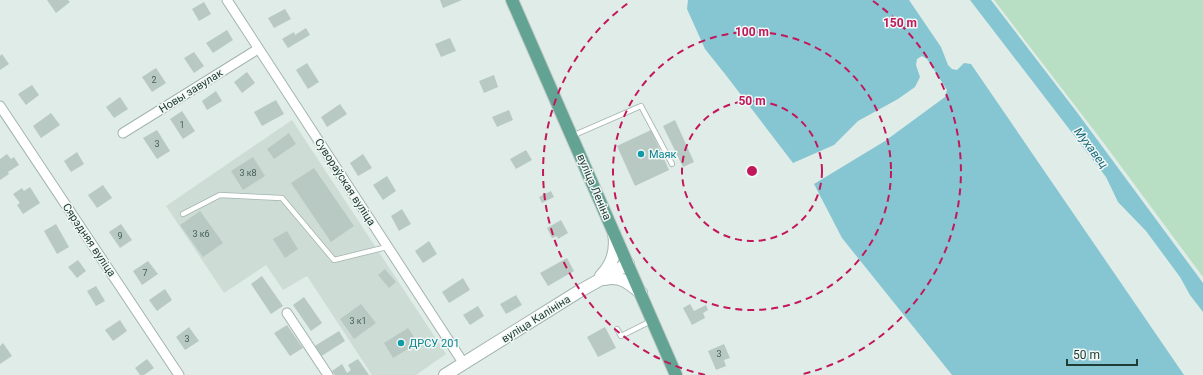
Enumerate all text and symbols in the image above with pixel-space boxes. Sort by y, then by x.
text: 150 m [883,16,917,30]
text: 100 m [735,25,769,39]
street label: Новы завулак [157,66,225,116]
house number: 2 [151,75,157,85]
text: 50 m [738,94,766,108]
house number: 1 [179,120,185,130]
water label: Мухавец [1071,125,1111,171]
street label: Сувораўская вуліца [312,136,378,228]
house number: 3 [154,139,160,149]
place label: Маяк [649,148,677,161]
marker: Маяк [636,149,646,159]
street label: вуліца Леніна [574,152,614,222]
centre of rings [745,164,759,178]
house number: 3 к8 [239,168,257,178]
street label: Сярэдняя вуліца [60,201,118,279]
house number: 3 к6 [192,229,210,239]
house number: 9 [117,231,123,241]
house number: 7 [142,268,148,278]
street label: вуліца Калініна [499,293,573,345]
house number: 3 к1 [349,316,367,326]
house number: 3 [184,334,190,344]
place label: ДРСУ 201 [409,337,460,350]
marker: ДРСУ 201 [396,338,406,348]
scale bar [1067,341,1137,367]
text: 50 m [1073,348,1100,362]
house number: 3 [716,349,722,359]

